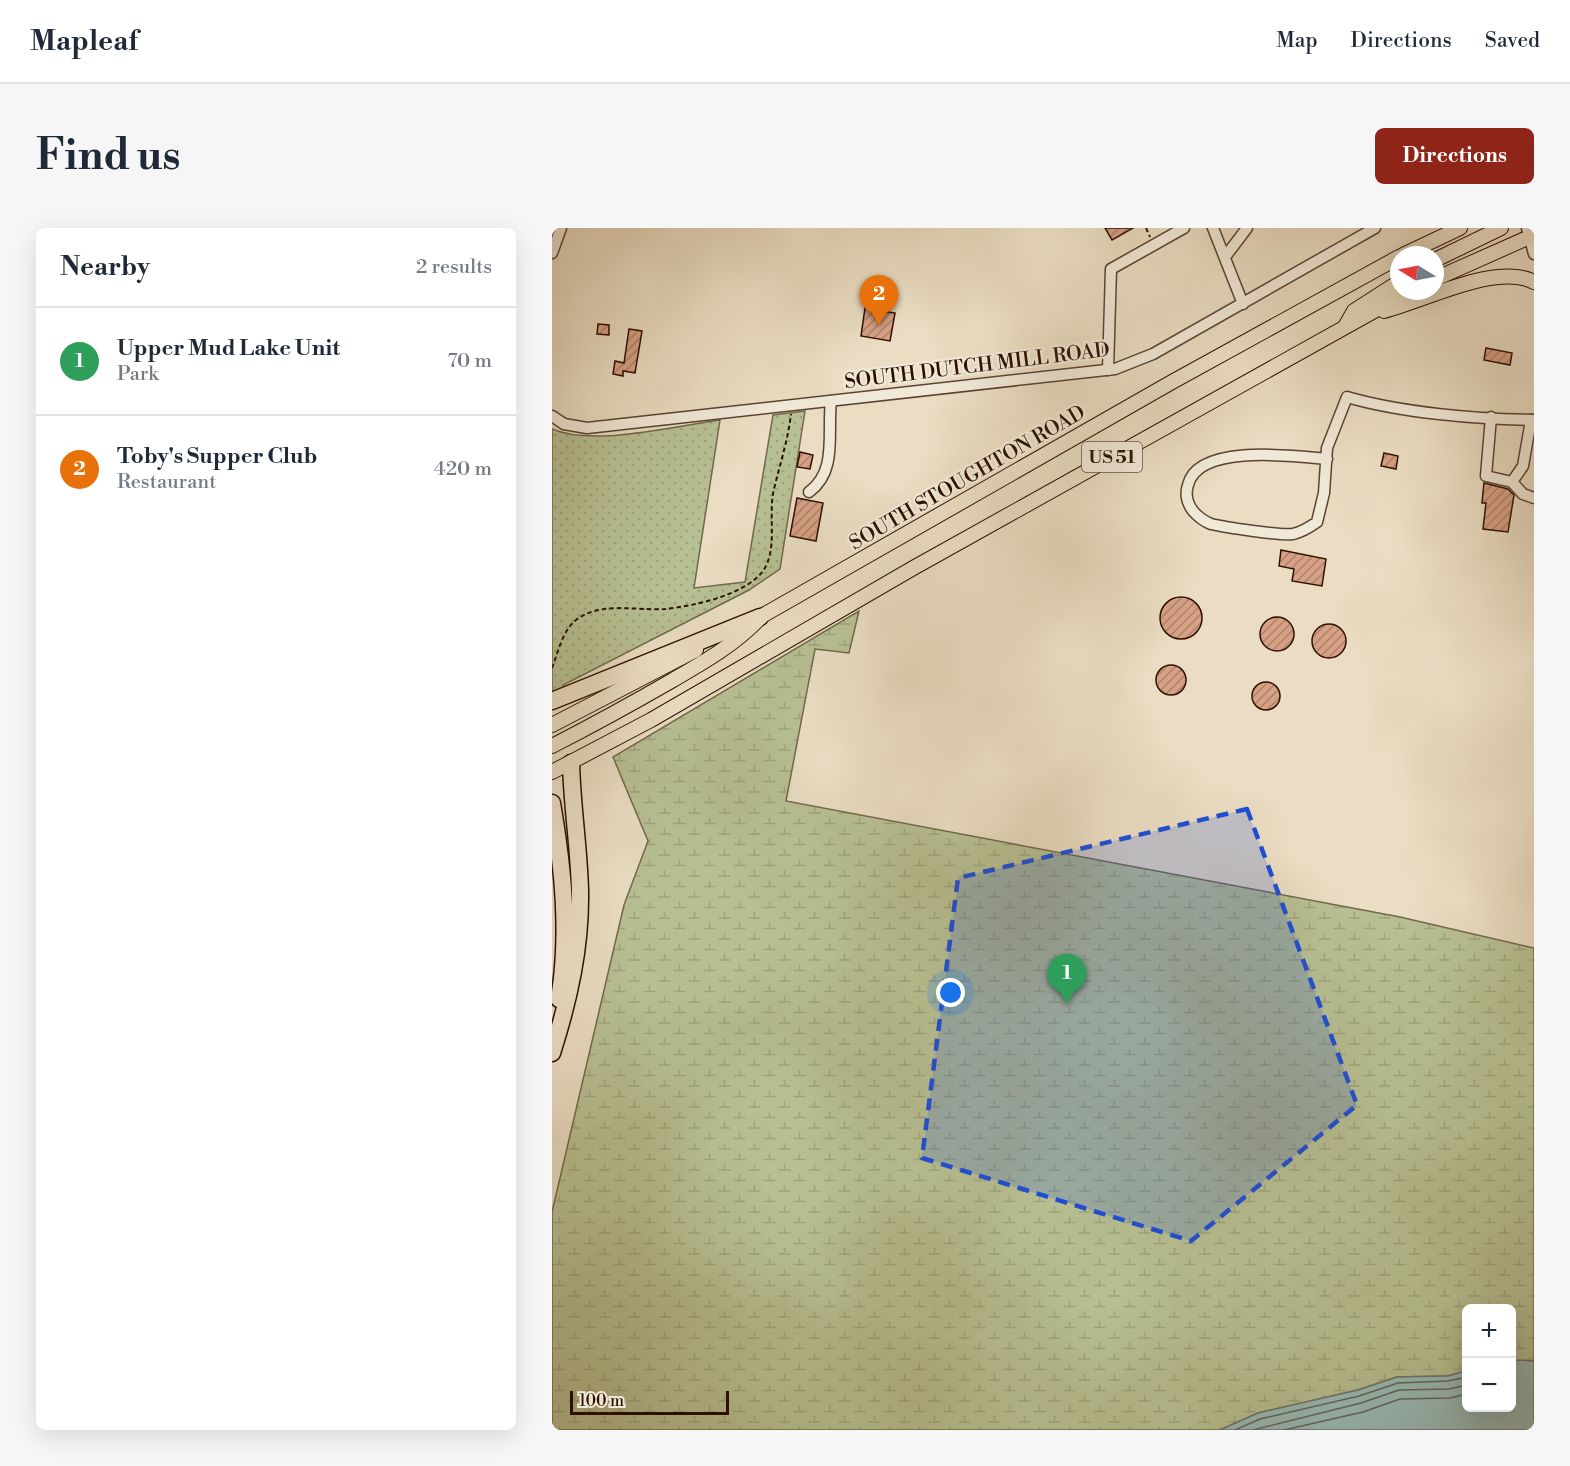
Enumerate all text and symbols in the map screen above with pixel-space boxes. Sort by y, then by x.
text: Mapleaf [30,24,138,59]
text: Map [1276,28,1318,54]
text: Directions [1351,28,1452,54]
text: Saved [1485,28,1540,54]
button: Directions [1375,128,1534,184]
text: Find us [36,130,180,183]
north arrow [1390,246,1444,300]
text: Nearby [60,251,150,283]
text: 2 results [416,255,492,280]
pin: 2 [860,276,898,325]
text: Upper Mud Lake Unit [117,335,340,362]
street label: SOUTH DUTCH MILL ROAD [843,338,1111,395]
text: 1 [75,349,84,374]
text: 70 m [448,349,492,374]
text: Park [117,362,159,387]
street label: SOUTH STOUGHTON ROAD [845,400,1090,556]
road number: US 51 [1082,442,1142,472]
text: Toby's Supper Club [117,443,317,470]
text: 2 [73,457,86,482]
text: 420 m [434,457,492,482]
text: Restaurant [117,470,216,495]
pin: 1 [1048,954,1086,1004]
your location [936,978,965,1007]
map controls [1462,1304,1516,1412]
button: + [1462,1304,1516,1358]
button: − [1462,1358,1516,1412]
scale bar [570,1388,729,1416]
text: 100 m [579,1391,624,1411]

